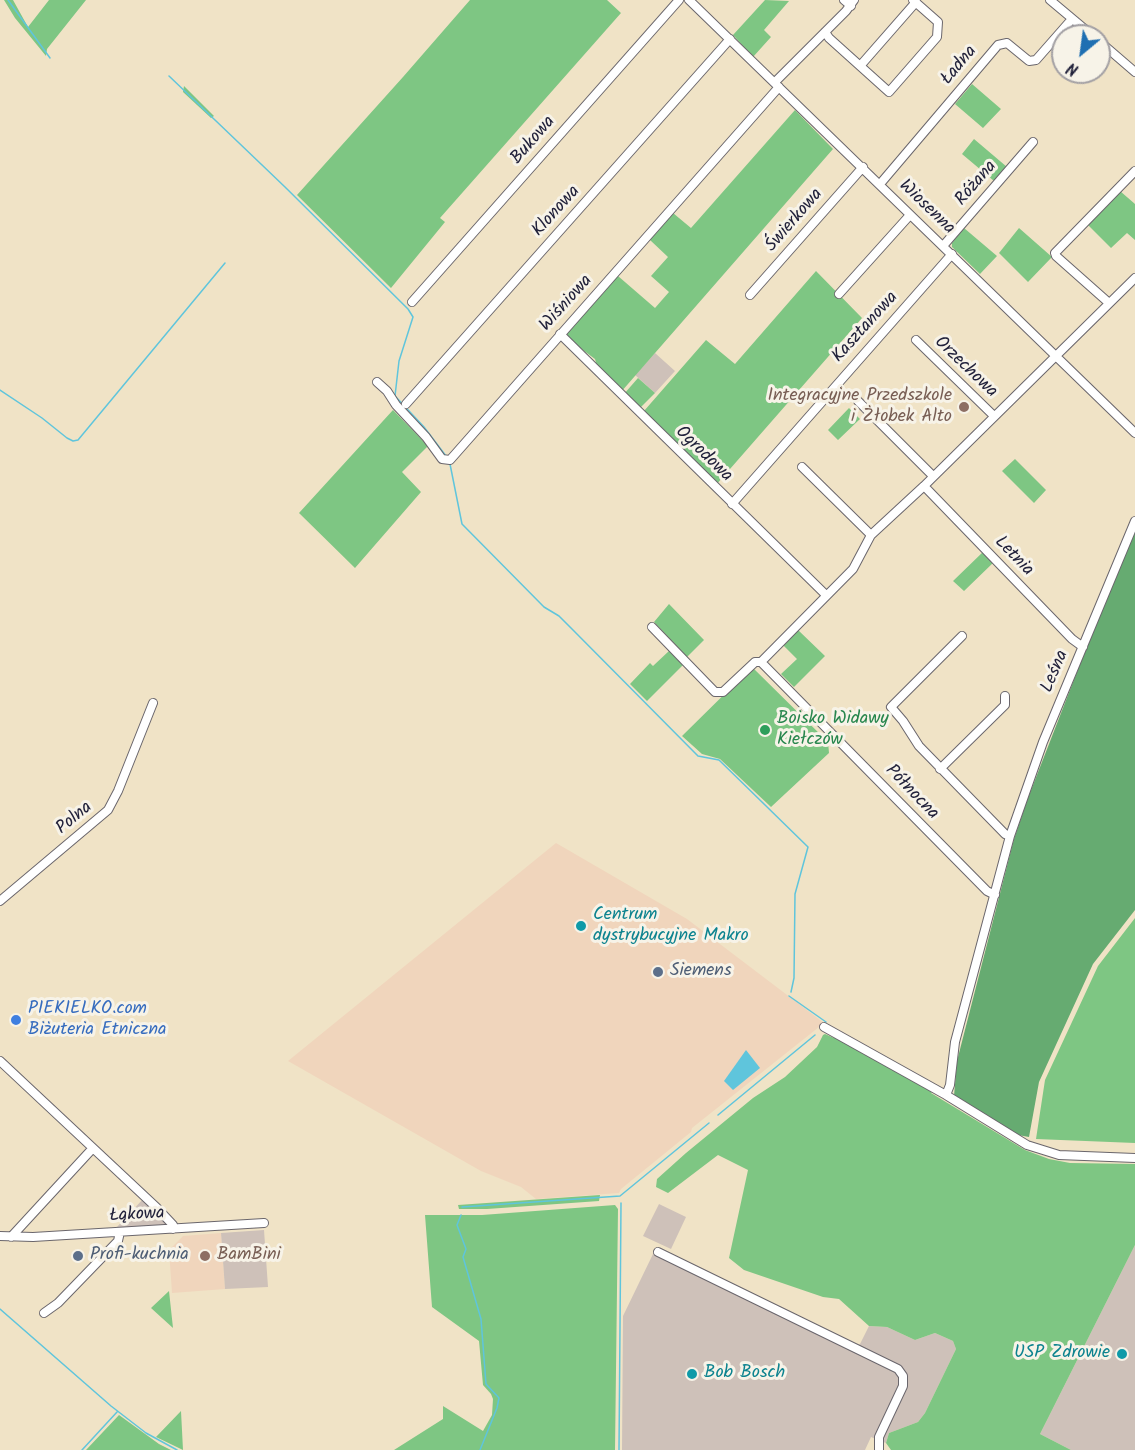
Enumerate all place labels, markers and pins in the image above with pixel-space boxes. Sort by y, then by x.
place label: Integracyjne Przedszkole i Żłobek Alto [767,386,952,428]
marker: Integracyjne Przedszkole i Żłobek Alto [957,400,971,414]
place label: Boisko Widawy Kiełczów [777,709,889,752]
marker: Boisko Widawy Kiełczów [758,723,772,737]
place label: Centrum dystrybucyjne Makro [593,905,749,948]
marker: Centrum dystrybucyjne Makro [574,919,588,933]
place label: Siemens [670,961,732,983]
marker: Siemens [651,965,665,979]
place label: PIEKIELKO.com Biżuteria Etniczna [28,999,166,1042]
marker: PIEKIELKO.com Biżuteria Etniczna [9,1013,23,1027]
place label: Profi-kuchnia [90,1245,189,1267]
place label: BamBini [217,1245,281,1267]
marker: Profi-kuchnia [71,1249,85,1263]
marker: BamBini [198,1249,212,1263]
place label: USP Zdrowie [1014,1343,1110,1365]
marker: USP Zdrowie [1115,1347,1129,1361]
place label: Bob Bosch [704,1363,785,1385]
marker: Bob Bosch [685,1367,699,1381]

